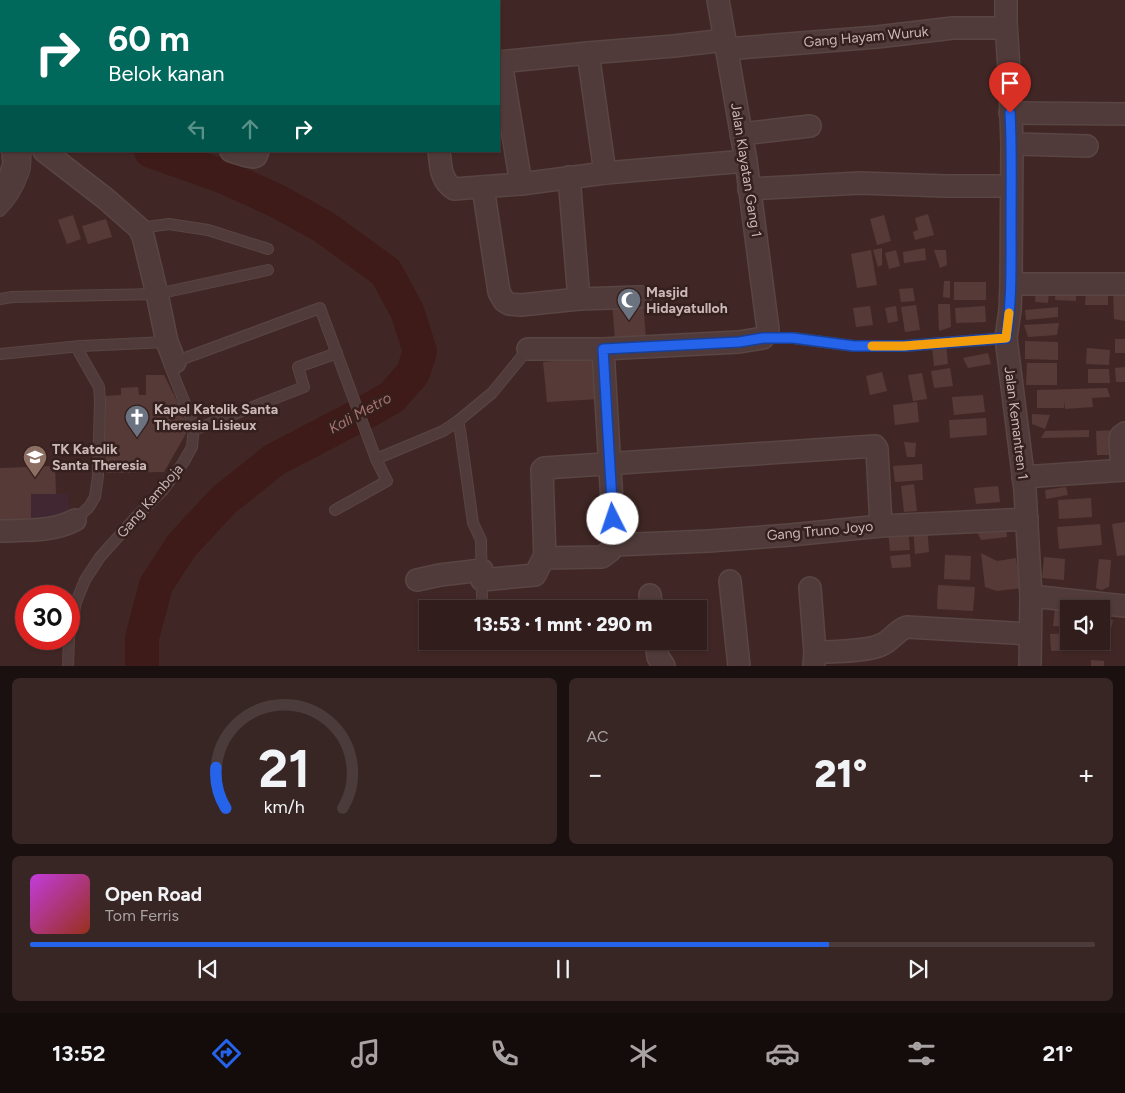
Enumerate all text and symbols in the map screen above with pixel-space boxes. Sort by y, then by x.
text: 60 m [108,18,190,60]
icon: right [25,20,90,85]
street label: Gang Hayam Wuruk [803,23,929,51]
text: Belok kanan [108,60,225,87]
pin [989,62,1031,113]
icon: arrive [996,69,1024,97]
street label: Jalan Klayatan Gang 1 [727,102,765,238]
icon: left [183,115,211,143]
icon: ahead [236,115,264,143]
icon: right [289,115,317,143]
place label: Masjid Hidayatulloh [646,284,728,317]
mosque icon: Masjid Hidayatulloh [616,287,642,321]
street label: Jalan Kemantren 1 [1001,366,1031,480]
water label: Kali Metro [326,388,395,438]
place label: Kapel Katolik Santa Theresia Lisieux [154,401,278,434]
church icon: Kapel Katolik Santa Theresia Lisieux [124,404,150,438]
place label: TK Katolik Santa Theresia [52,441,147,474]
school or university icon: TK Katolik Santa Theresia [22,444,48,478]
street label: Gang Kamboja [113,461,187,541]
position arrow [586,492,638,544]
street label: Gang Truno Joyo [766,518,874,544]
speed limit sign: 30 [15,585,80,650]
map controls [1060,600,1110,650]
button: sound [1060,600,1110,650]
text: 13:53 · 1 mnt · 290 m [474,613,652,636]
text: AC [587,727,609,746]
text: 21 [258,738,310,800]
text: 21° [814,751,867,797]
text: − [587,757,604,791]
text: + [1078,757,1095,791]
text: km/h [264,796,305,817]
text: Open Road [105,883,202,906]
text: Tom Ferris [105,906,179,925]
icon: previous [194,955,222,983]
icon: pause [549,955,577,983]
icon: next [904,955,932,983]
icon: directions [209,1036,244,1071]
icon: music [348,1036,383,1071]
icon: phone [487,1036,522,1071]
icon: climate [626,1036,661,1071]
icon: car [765,1036,800,1071]
icon: filters [904,1036,939,1071]
text: 13:52 [52,1040,106,1067]
text: 21° [1043,1040,1073,1067]

